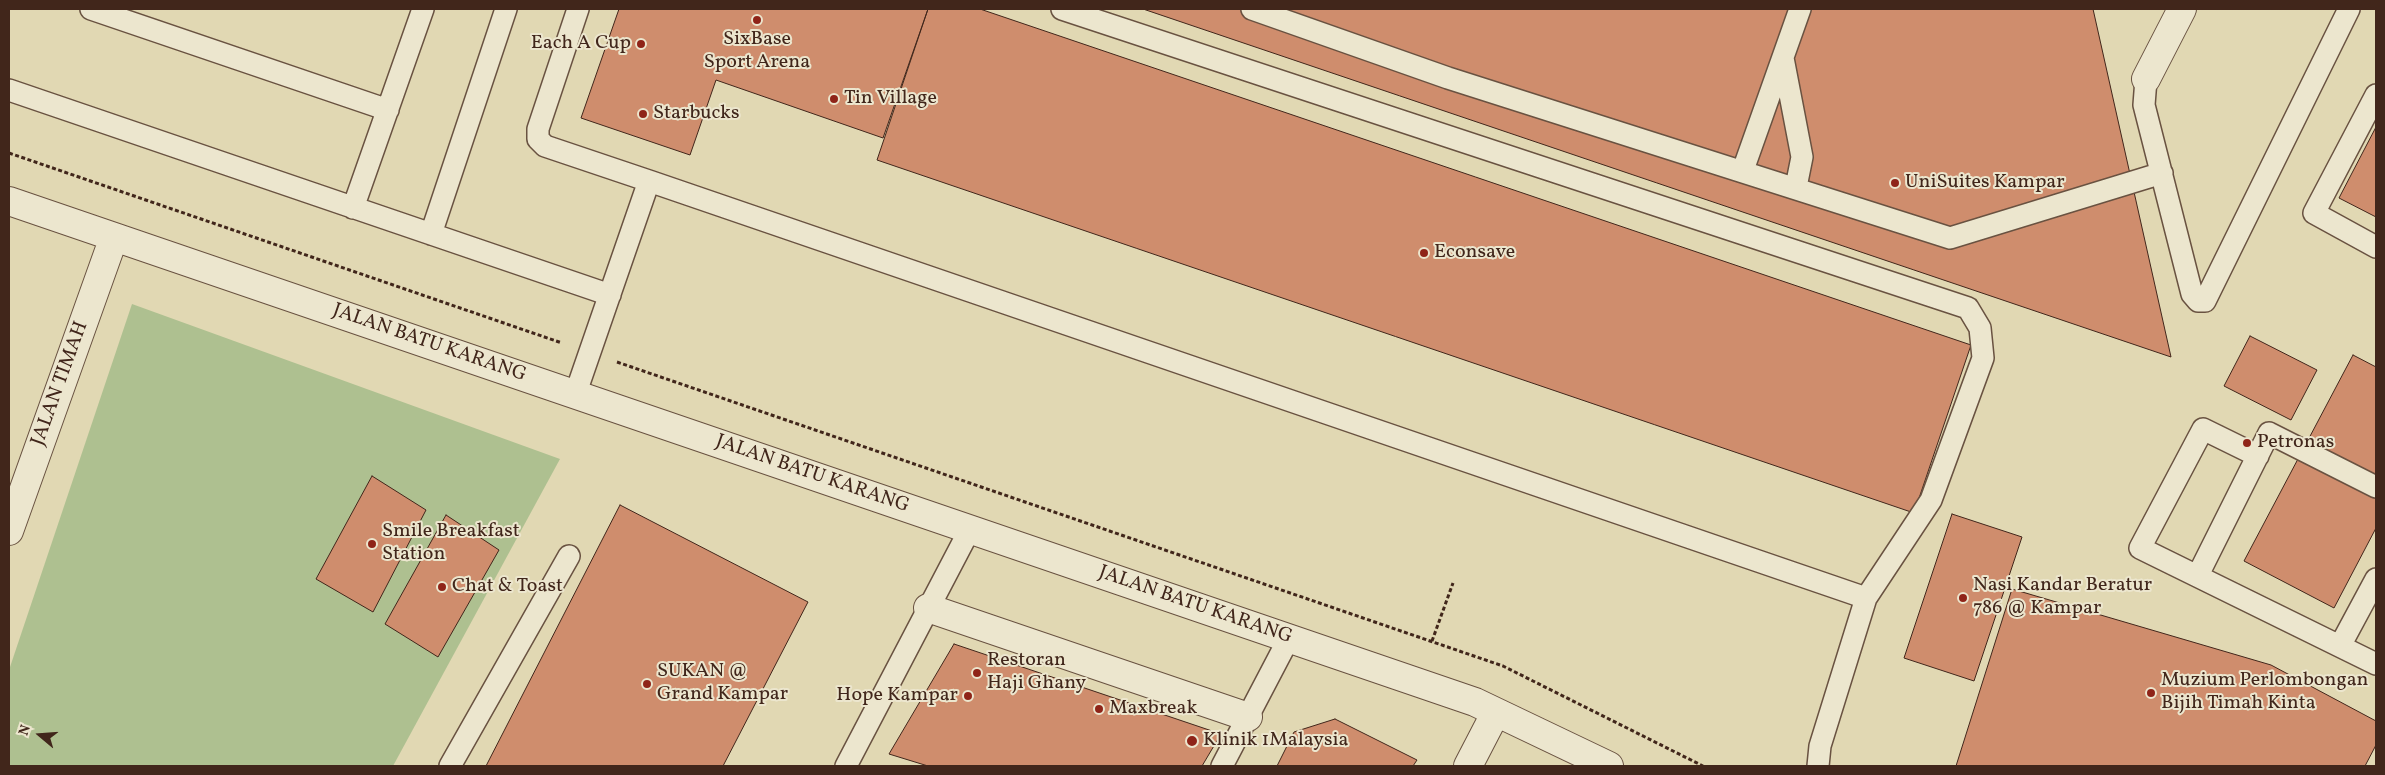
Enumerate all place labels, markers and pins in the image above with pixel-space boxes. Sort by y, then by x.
marker: SixBase Sport Arena [751,14,763,26]
place label: SixBase Sport Arena [704,28,810,75]
place label: Each A Cup [531,32,631,56]
marker: Each A Cup [635,38,647,50]
place label: Tin Village [844,87,937,111]
marker: Tin Village [828,93,840,105]
place label: Starbucks [653,102,740,126]
marker: Starbucks [637,108,649,120]
place label: UniSuites Kampar [1905,171,2065,195]
marker: UniSuites Kampar [1889,177,1901,189]
place label: Econsave [1434,241,1515,265]
marker: Econsave [1418,247,1430,259]
place label: Petronas [2257,431,2334,455]
marker: Petronas [2241,437,2253,449]
place label: Smile Breakfast Station [382,520,520,567]
marker: Smile Breakfast Station [366,538,378,550]
place label: Nasi Kandar Beratur 786 @ Kampar [1973,574,2152,621]
place label: Chat & Toast [452,575,563,599]
marker: Chat & Toast [436,581,448,593]
marker: Nasi Kandar Beratur 786 @ Kampar [1957,592,1969,604]
place label: Restoran Haji Ghany [987,649,1086,696]
place label: SUKAN @ Grand Kampar [657,660,788,707]
marker: Restoran Haji Ghany [971,667,983,679]
place label: Muzium Perlombongan Bijih Timah Kinta [2161,669,2369,716]
marker: SUKAN @ Grand Kampar [641,678,653,690]
place label: Hope Kampar [836,684,958,708]
marker: Muzium Perlombongan Bijih Timah Kinta [2145,687,2157,699]
marker: Hope Kampar [962,690,974,702]
place label: Maxbreak [1109,697,1197,721]
marker: Maxbreak [1093,703,1105,715]
place label: Klinik 1Malaysia [1203,729,1348,753]
marker: Klinik 1Malaysia [1185,734,1199,748]

